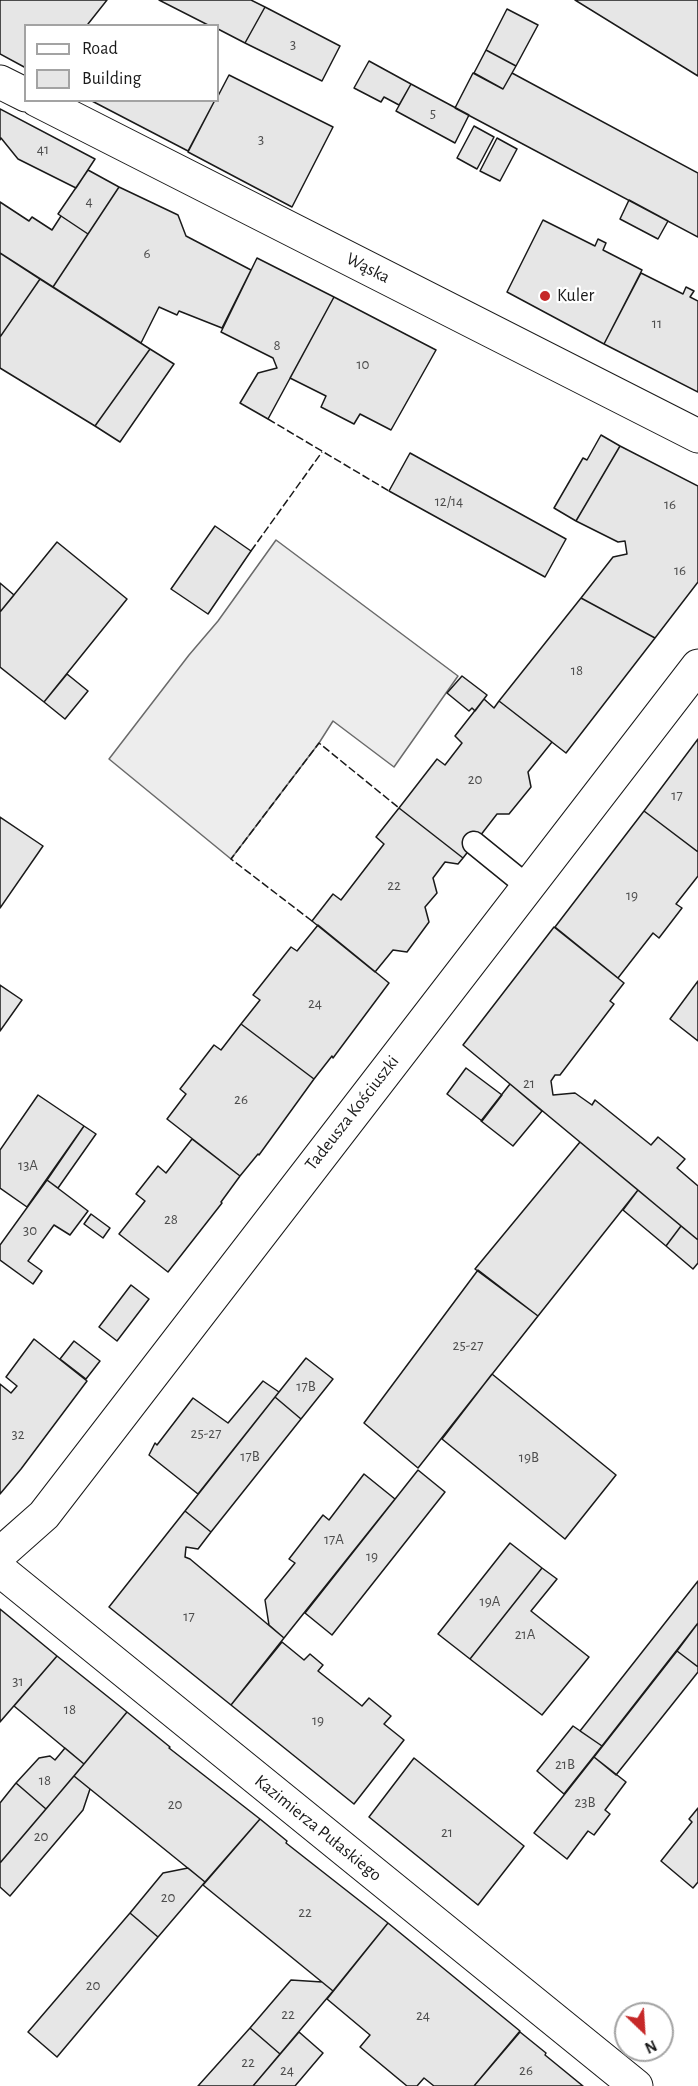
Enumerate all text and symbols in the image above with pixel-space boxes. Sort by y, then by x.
legend [24,24,219,102]
house number: 3 [290,35,296,53]
text: Road [82,40,118,58]
text: Building [82,70,141,88]
house number: 5 [430,104,436,122]
house number: 3 [258,130,264,148]
house number: 41 [37,140,49,158]
house number: 4 [85,192,93,210]
house number: 6 [143,244,151,262]
street label: Wąska [342,248,394,288]
place label: Kuler [557,285,594,307]
marker: Kuler [538,289,552,303]
house number: 11 [652,314,662,332]
house number: 8 [273,336,281,354]
house number: 10 [356,355,370,373]
house number: 12/14 [435,492,463,510]
house number: 16 [664,495,676,513]
house number: 16 [674,561,686,579]
house number: 18 [571,661,583,679]
house number: 20 [468,770,482,788]
house number: 17 [671,786,683,804]
house number: 22 [387,876,401,894]
house number: 19 [626,886,638,904]
house number: 24 [308,994,322,1012]
street label: Tadeusza Kościuszki [300,1051,404,1175]
house number: 21 [523,1074,535,1092]
house number: 26 [234,1090,248,1108]
house number: 13A [18,1156,38,1174]
house number: 28 [164,1210,178,1228]
house number: 30 [23,1221,37,1239]
house number: 25-27 [453,1336,483,1354]
house number: 17B [296,1377,316,1395]
house number: 25-27 [191,1424,221,1442]
house number: 32 [11,1425,25,1443]
house number: 17B [240,1447,260,1465]
house number: 19B [519,1448,539,1466]
house number: 17A [324,1530,344,1548]
house number: 19 [366,1547,378,1565]
house number: 19A [480,1592,500,1610]
house number: 17 [183,1607,195,1625]
house number: 21A [515,1625,535,1643]
house number: 31 [12,1672,24,1690]
house number: 18 [64,1700,76,1718]
house number: 19 [312,1711,324,1729]
house number: 21B [555,1755,575,1773]
street label: Kazimierza Pułaskiego [250,1770,386,1886]
house number: 18 [39,1771,51,1789]
house number: 23B [574,1793,596,1811]
house number: 20 [168,1795,182,1813]
house number: 21 [441,1823,453,1841]
house number: 20 [34,1827,48,1845]
house number: 20 [161,1888,175,1906]
house number: 22 [298,1903,312,1921]
house number: 20 [86,1976,100,1994]
north arrow [614,2002,674,2062]
house number: 22 [281,2005,295,2023]
house number: 24 [416,2006,430,2024]
text: N [642,2037,659,2056]
house number: 22 [241,2053,255,2071]
house number: 24 [280,2061,294,2079]
house number: 26 [519,2061,533,2079]

